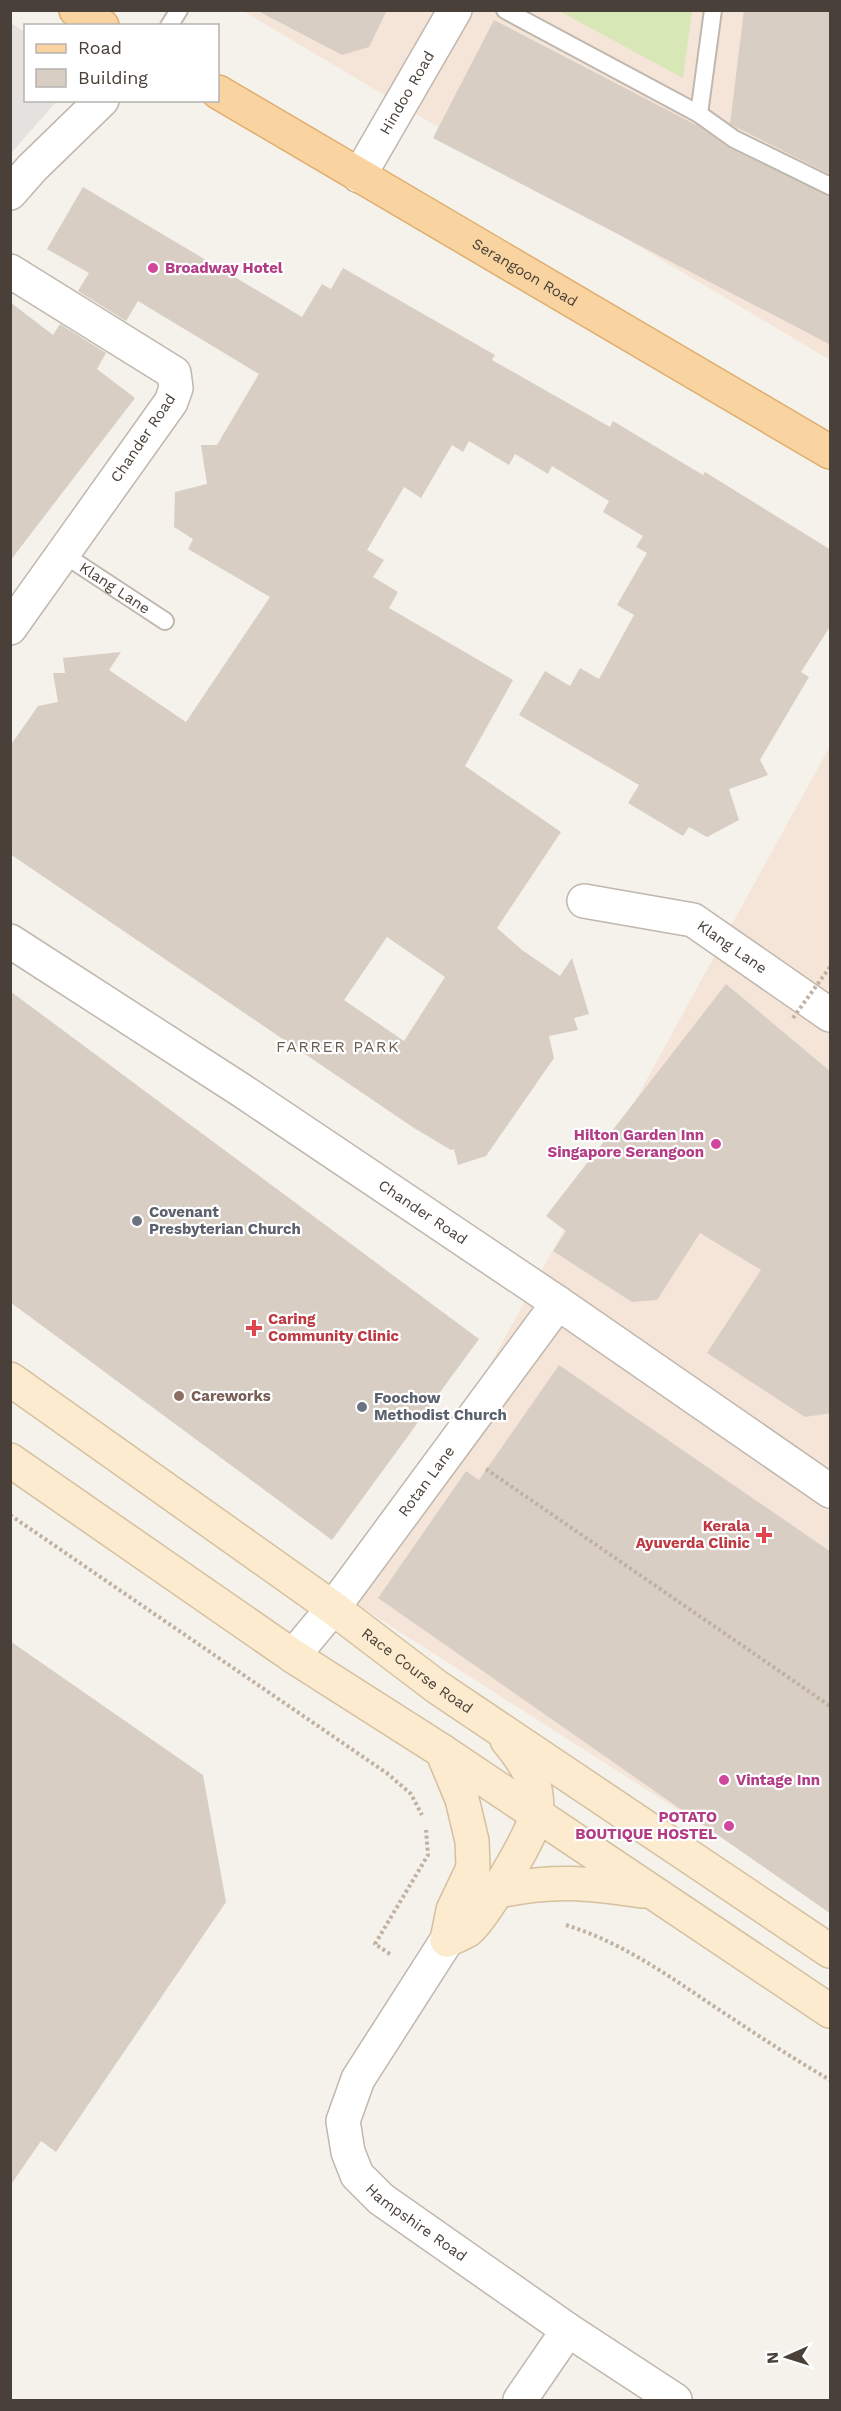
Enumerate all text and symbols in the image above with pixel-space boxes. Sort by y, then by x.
legend [24,24,219,102]
text: Road [78,37,122,58]
street label: Hindoo Road [376,48,438,138]
text: Building [78,67,148,88]
street label: Serangoon Road [469,235,581,310]
place label: Broadway Hotel [165,259,283,277]
marker: Broadway Hotel [146,261,160,275]
street label: Chander Road [107,390,179,486]
street label: Klang Lane [76,558,154,618]
street label: Klang Lane [694,917,770,977]
district label: FARRER PARK [276,1037,400,1056]
place label: Hilton Garden Inn Singapore Serangoon [548,1126,704,1161]
marker: Hilton Garden Inn Singapore Serangoon [709,1137,723,1151]
street label: Chander Road [375,1176,471,1248]
place label: Covenant Presbyterian Church [149,1203,301,1238]
marker: Covenant Presbyterian Church [130,1214,144,1228]
place label: Caring Community Clinic [268,1310,399,1345]
marker: Caring Community Clinic [245,1319,263,1337]
place label: Careworks [191,1387,271,1405]
marker: Careworks [172,1389,186,1403]
place label: Foochow Methodist Church [374,1389,507,1424]
marker: Foochow Methodist Church [355,1400,369,1414]
street label: Rotan Lane [395,1442,458,1520]
place label: Kerala Ayuverda Clinic [636,1517,750,1552]
marker: Kerala Ayuverda Clinic [755,1526,773,1544]
street label: Race Course Road [358,1624,476,1717]
place label: Vintage Inn [736,1771,820,1789]
marker: Vintage Inn [717,1773,731,1787]
place label: POTATO BOUTIQUE HOSTEL [575,1808,717,1843]
marker: POTATO BOUTIQUE HOSTEL [722,1819,736,1833]
street label: Hampshire Road [362,2180,470,2265]
north arrow [757,2327,817,2387]
text: N [763,2351,782,2364]

